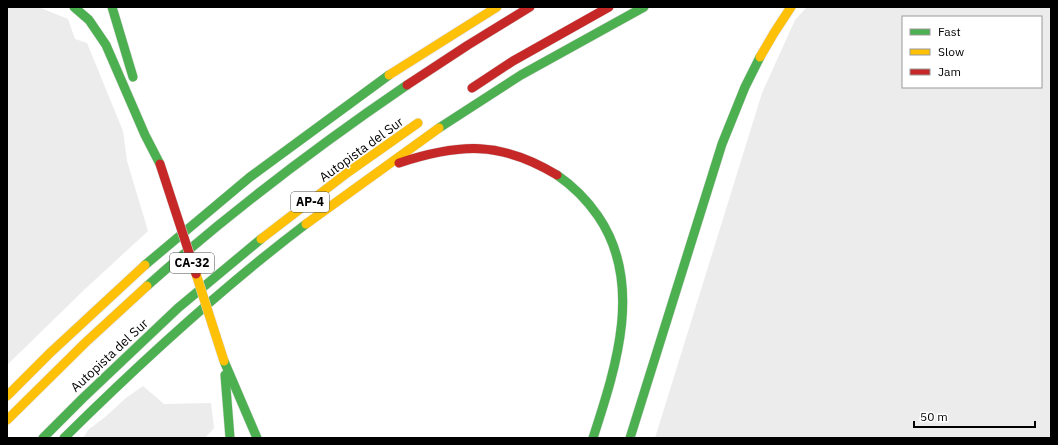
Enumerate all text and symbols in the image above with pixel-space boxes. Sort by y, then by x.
legend [902,16,1042,88]
text: Fast [938,24,961,39]
text: Slow [938,44,964,59]
text: Jam [938,64,961,79]
street label: Autopista del Sur [316,113,407,186]
road number: AP-4 [291,192,329,212]
road number: CA-32 [170,253,214,273]
street label: Autopista del Sur [67,315,152,396]
scale bar [914,403,1035,429]
text: 50 m [920,409,948,424]

